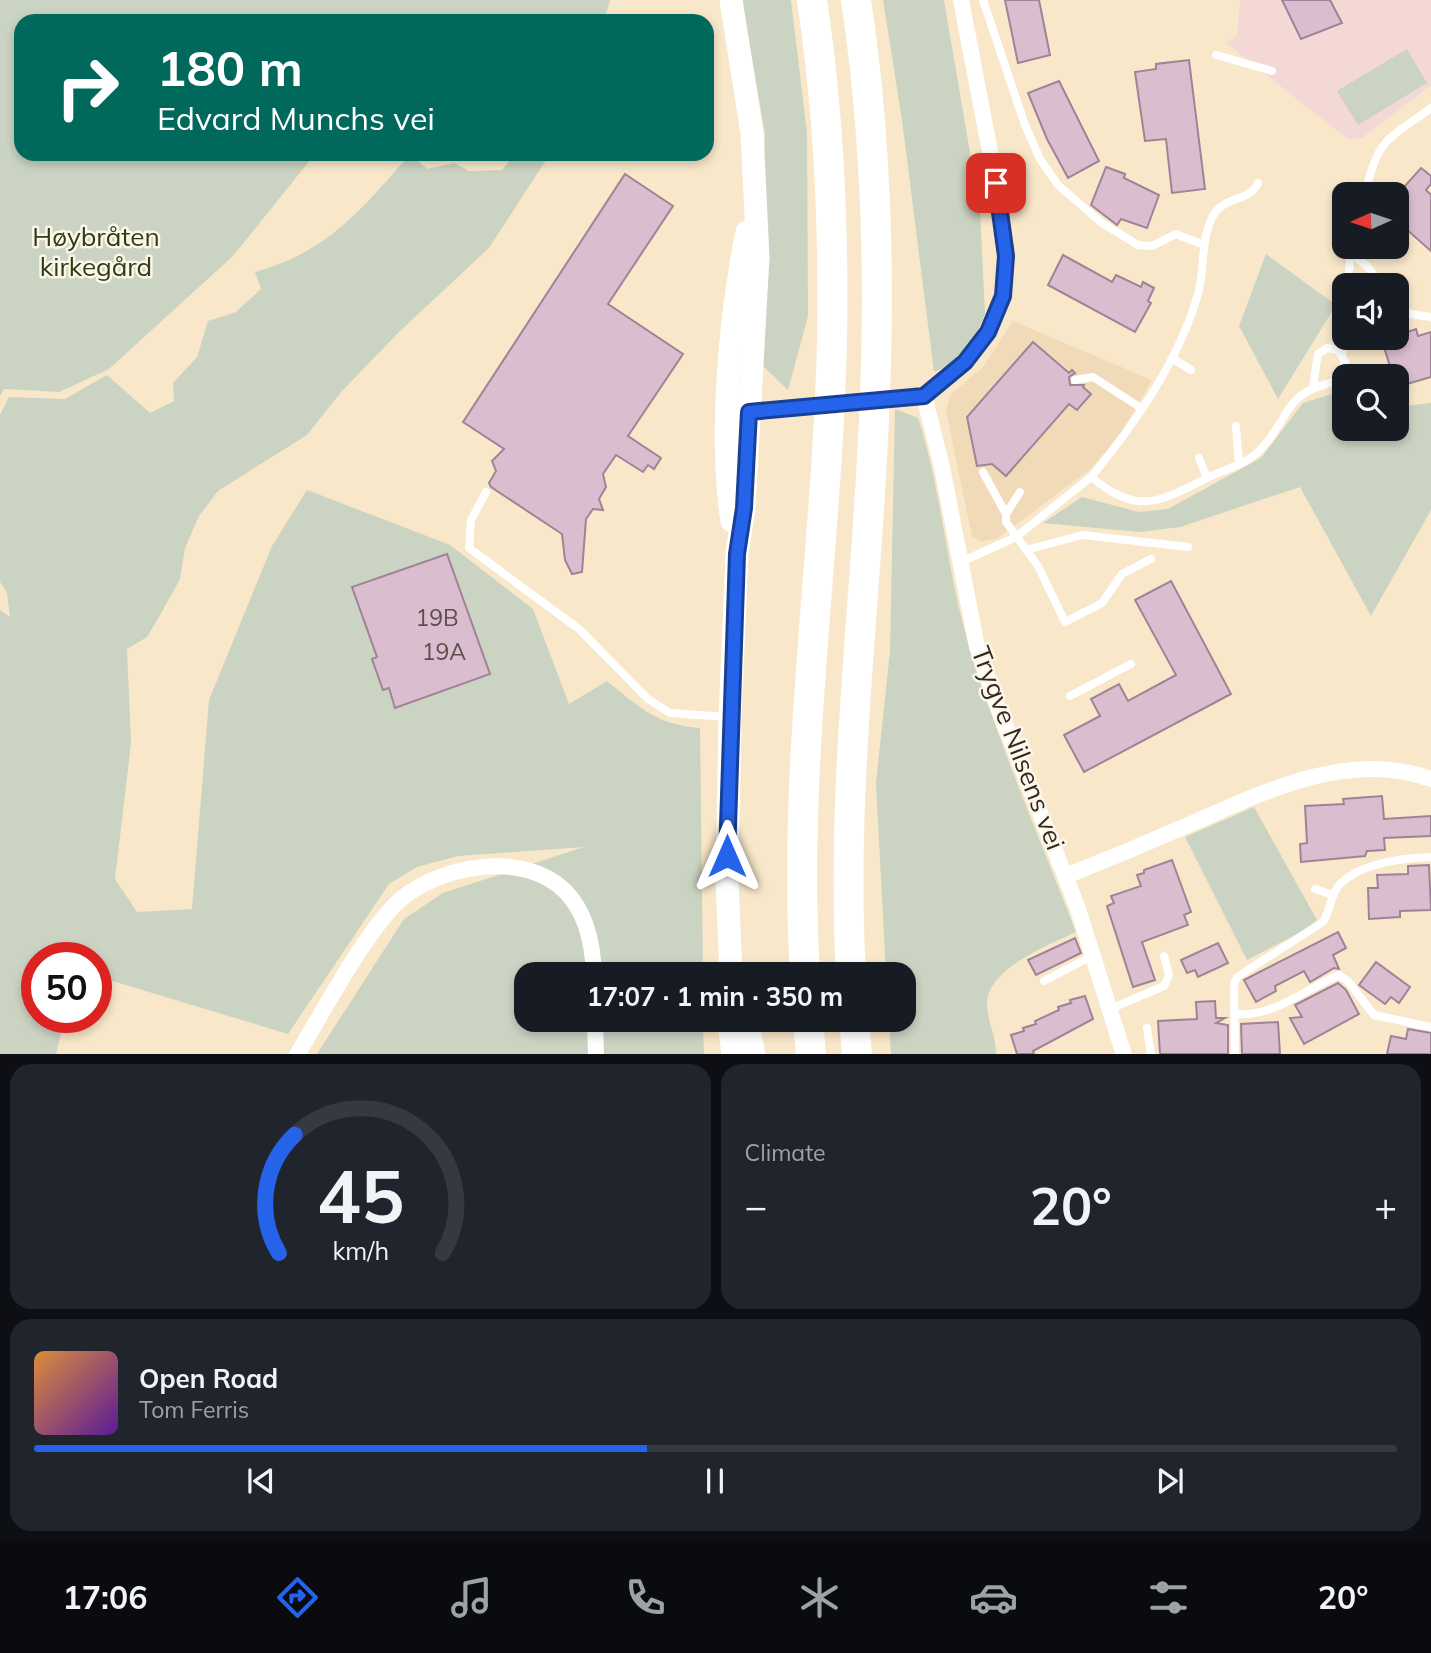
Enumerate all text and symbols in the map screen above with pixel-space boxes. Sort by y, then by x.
text: 180 m [157,37,303,98]
icon: right [42,42,133,133]
text: Edvard Munchs vei [157,98,435,138]
pin [966,153,1026,213]
icon: arrive [977,164,1015,202]
north arrow [1332,182,1409,259]
map controls [1332,182,1409,441]
park label: Høybråten kirkegård [32,220,160,283]
button: sound [1332,273,1409,350]
button: search [1332,364,1409,441]
house number: 19B [415,603,459,632]
house number: 19A [422,637,466,666]
street label: Trygve Nilsens vei [964,641,1072,854]
position arrow [690,819,764,893]
speed limit sign: 50 [21,942,112,1033]
text: 17:07 · 1 min · 350 m [587,980,843,1013]
text: Climate [745,1138,826,1167]
text: 45 [317,1150,404,1241]
text: 20° [1030,1173,1112,1238]
text: − [745,1182,767,1230]
text: + [1374,1182,1397,1230]
text: km/h [332,1234,389,1265]
text: Open Road [139,1362,278,1395]
text: Tom Ferris [139,1395,249,1424]
icon: previous [242,1462,280,1500]
icon: pause [696,1462,734,1500]
icon: next [1151,1462,1189,1500]
icon: directions [273,1573,322,1622]
icon: music [447,1573,496,1622]
icon: phone [621,1573,670,1622]
icon: climate [795,1573,844,1622]
icon: car [969,1573,1018,1622]
icon: filters [1144,1573,1193,1622]
text: 17:06 [63,1577,147,1617]
text: 20° [1318,1577,1368,1617]

